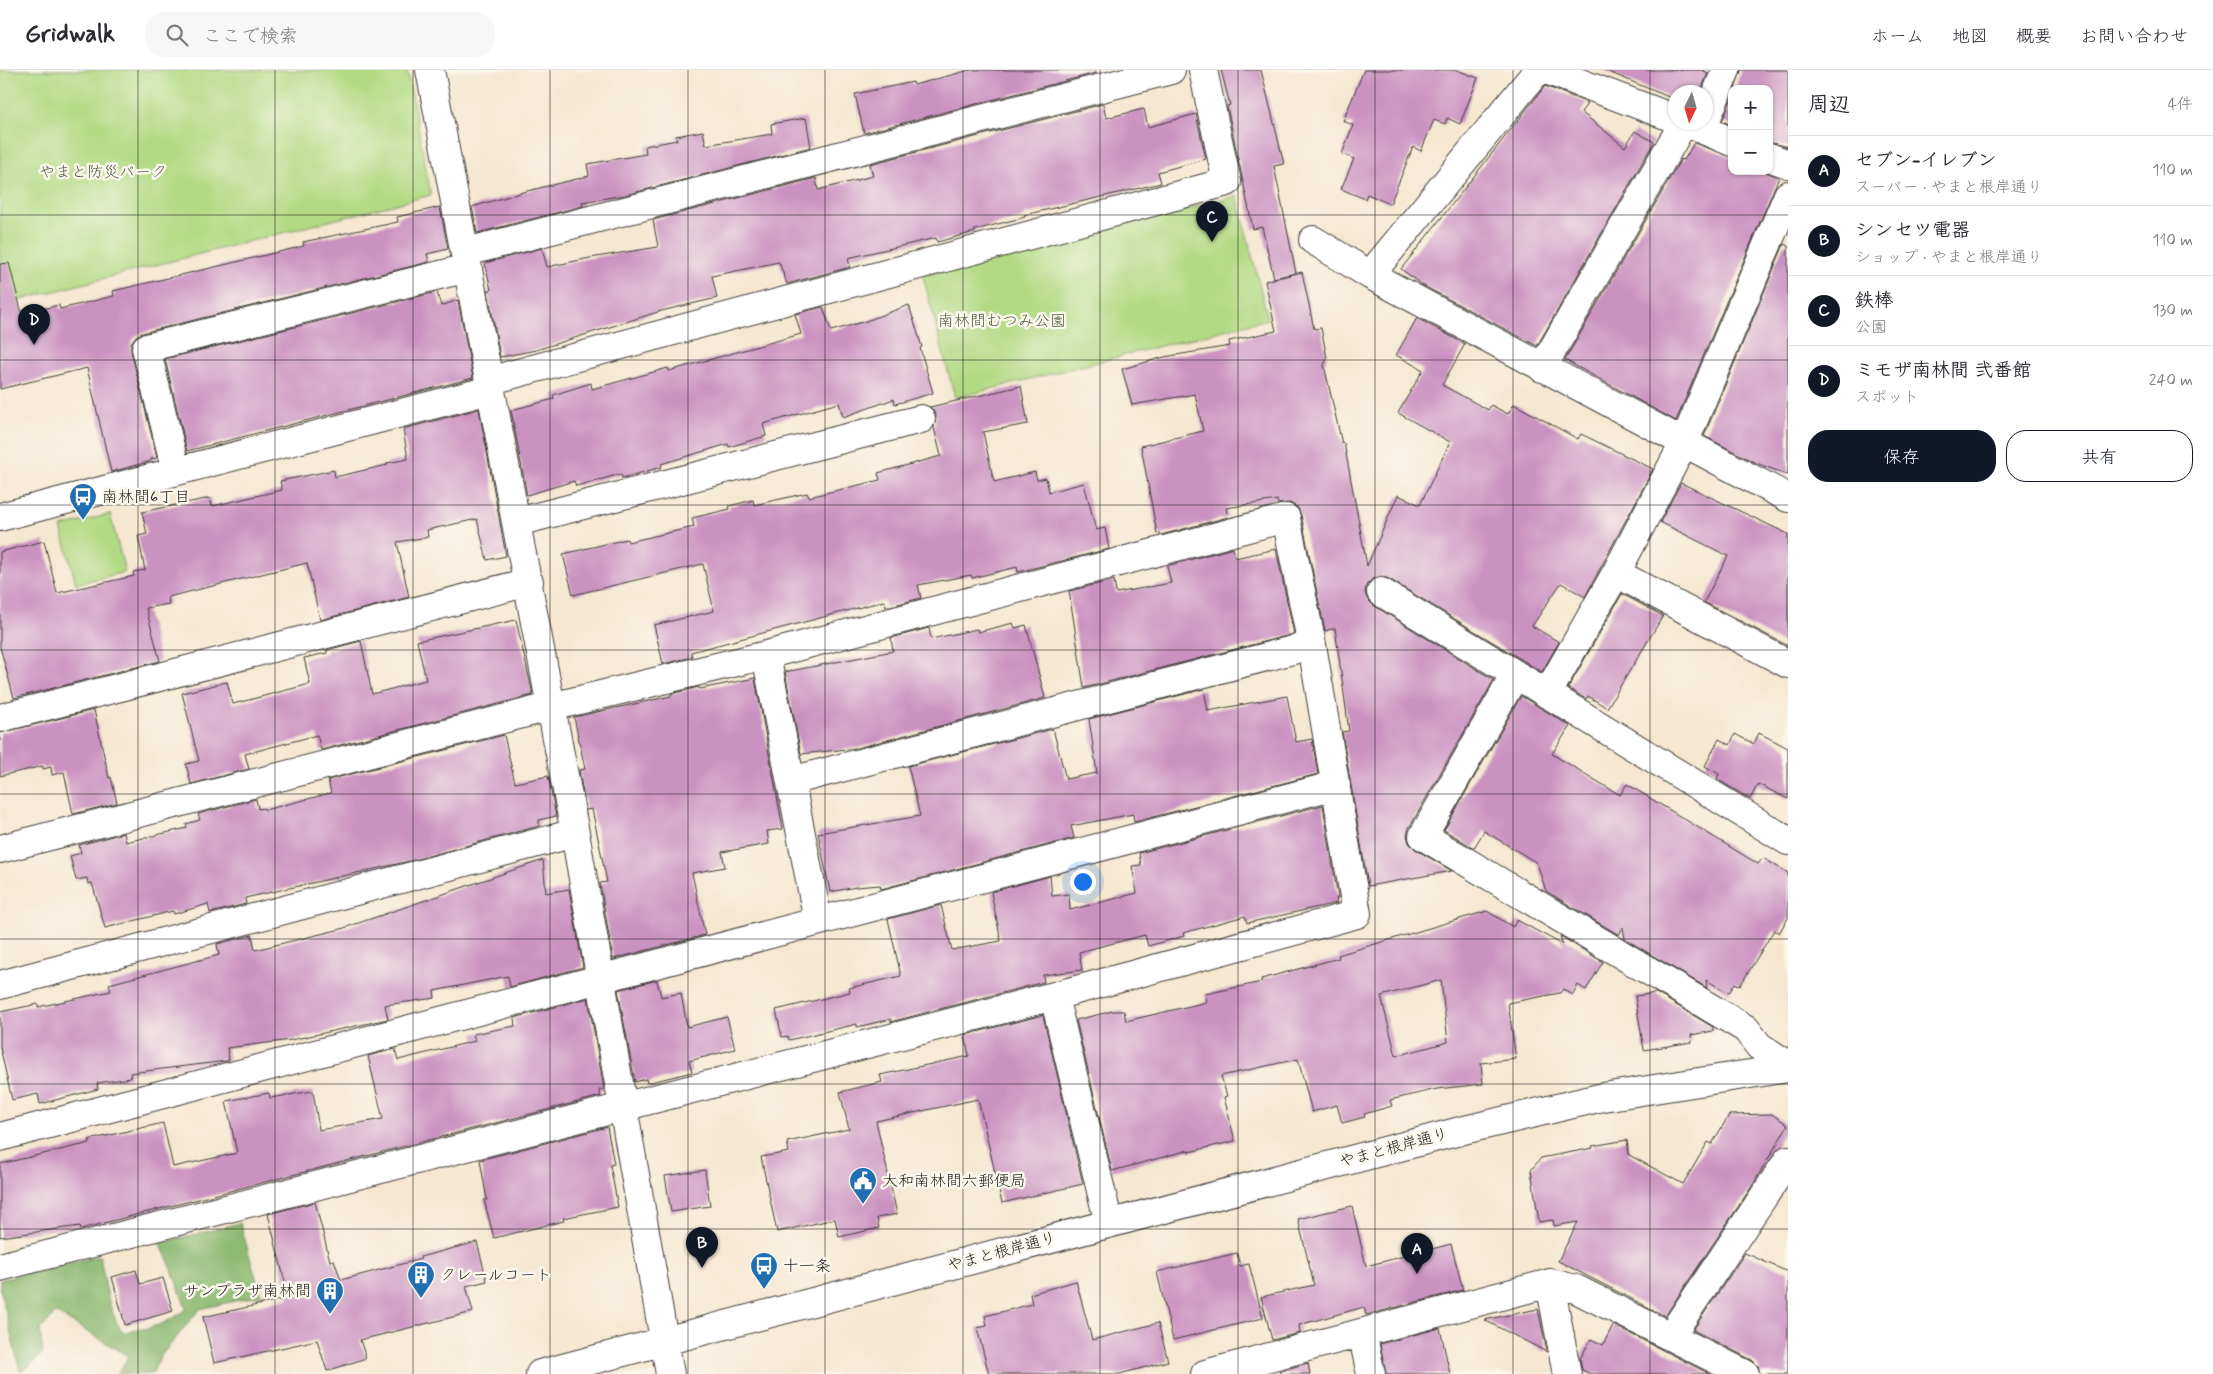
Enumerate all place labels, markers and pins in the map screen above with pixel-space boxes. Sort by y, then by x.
pin: C [1196,201,1228,242]
pin: D [18,304,50,345]
bus stop icon: 南林間6丁目 [68,482,98,521]
place label: 南林間6丁目 [102,487,190,508]
public building icon: 大和南林間六郵便局 [848,1166,878,1205]
place label: 大和南林間六郵便局 [882,1171,1026,1192]
pin: B [686,1227,718,1268]
pin: A [1401,1233,1433,1274]
bus stop icon: 十一条 [749,1251,779,1290]
place label: 十一条 [783,1256,831,1277]
building icon: クレールコート [406,1260,436,1299]
place label: クレールコート [440,1265,552,1286]
building icon: サンプラザ南林間 [315,1276,345,1315]
place label: サンプラザ南林間 [183,1281,311,1302]

